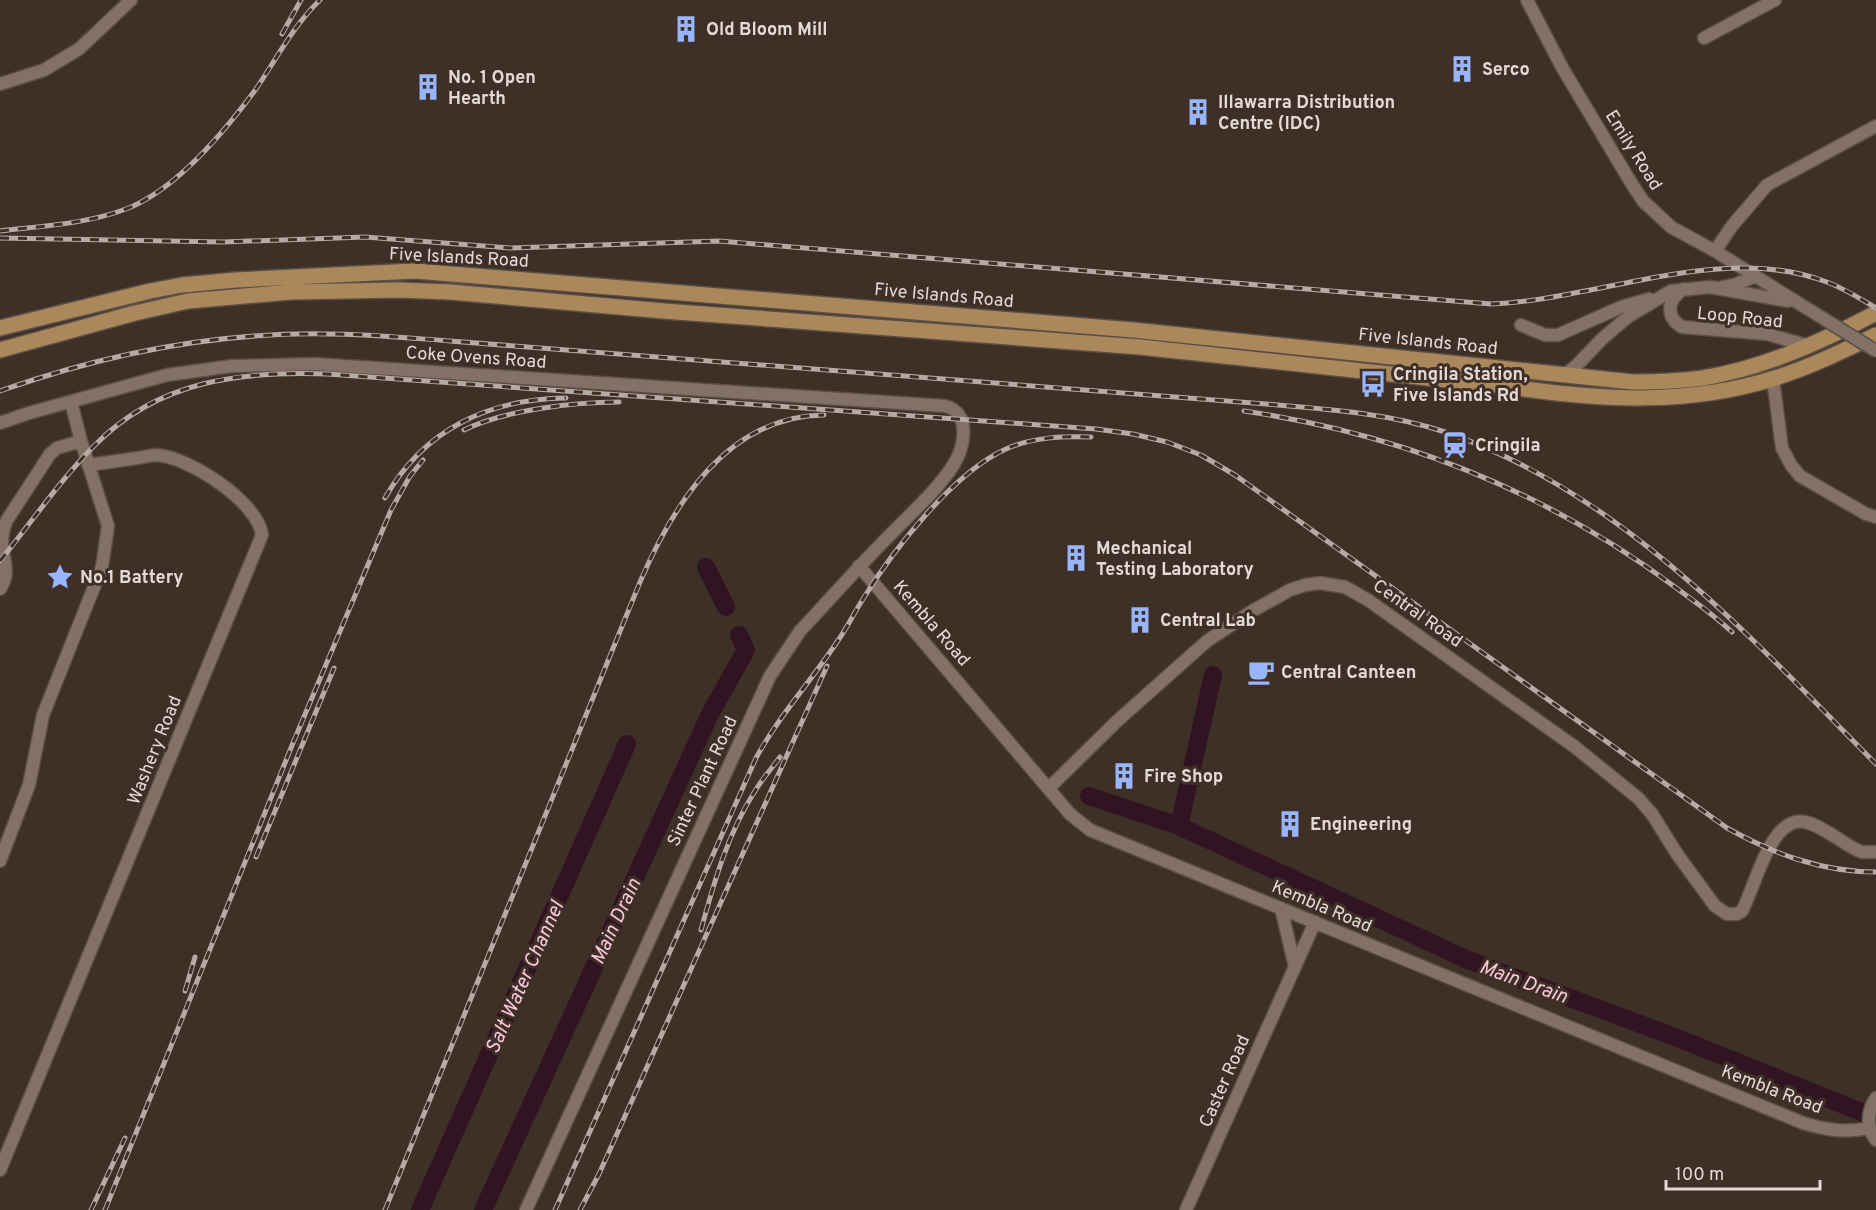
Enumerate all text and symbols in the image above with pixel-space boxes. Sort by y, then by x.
building icon: Old Bloom Mill [671,14,701,44]
place label: Old Bloom Mill [706,19,828,42]
building icon: Serco [1447,54,1477,84]
place label: Serco [1482,59,1530,82]
place label: No. 1 Open Hearth [448,67,536,111]
building icon: No. 1 Open Hearth [413,72,443,102]
place label: Illawarra Distribution Centre (IDC) [1218,92,1395,136]
building icon: Illawarra Distribution Centre (IDC) [1183,97,1213,127]
street label: Emily Road [1599,106,1667,195]
street label: Five Islands Road [388,243,530,274]
street label: Five Islands Road [873,279,1015,314]
street label: Loop Road [1696,303,1784,334]
street label: Five Islands Road [1357,324,1499,361]
street label: Coke Ovens Road [405,342,547,375]
place label: Cringila Station, Five Islands Rd [1393,364,1528,408]
bus stop icon: Cringila Station, Five Islands Rd [1358,369,1388,399]
station icon: Cringila [1440,430,1470,460]
place label: Cringila [1475,435,1541,458]
place label: Mechanical Testing Laboratory [1096,538,1254,582]
building icon: Mechanical Testing Laboratory [1061,543,1091,573]
place icon: No.1 Battery [45,562,75,592]
place label: No.1 Battery [80,567,184,590]
street label: Central Road [1368,575,1466,654]
street label: Kembla Road [887,576,975,672]
building icon: Central Lab [1125,605,1155,635]
place label: Central Lab [1160,610,1256,633]
cafe icon: Central Canteen [1246,657,1276,687]
place label: Central Canteen [1281,662,1416,685]
street label: Washery Road [123,693,188,808]
street label: Sinter Plant Road [663,713,744,851]
building icon: Fire Shop [1109,761,1139,791]
place label: Fire Shop [1144,766,1223,789]
building icon: Engineering [1275,809,1305,839]
place label: Engineering [1310,814,1412,837]
water label: Main Drain [586,875,648,969]
street label: Kembla Road [1268,876,1375,939]
water label: Salt Water Channel [481,897,571,1058]
water label: Main Drain [1476,955,1571,1011]
street label: Caster Road [1195,1032,1256,1131]
street label: Kembla Road [1718,1061,1825,1120]
scale bar [1666,1153,1820,1191]
text: 100 m [1675,1164,1724,1187]

